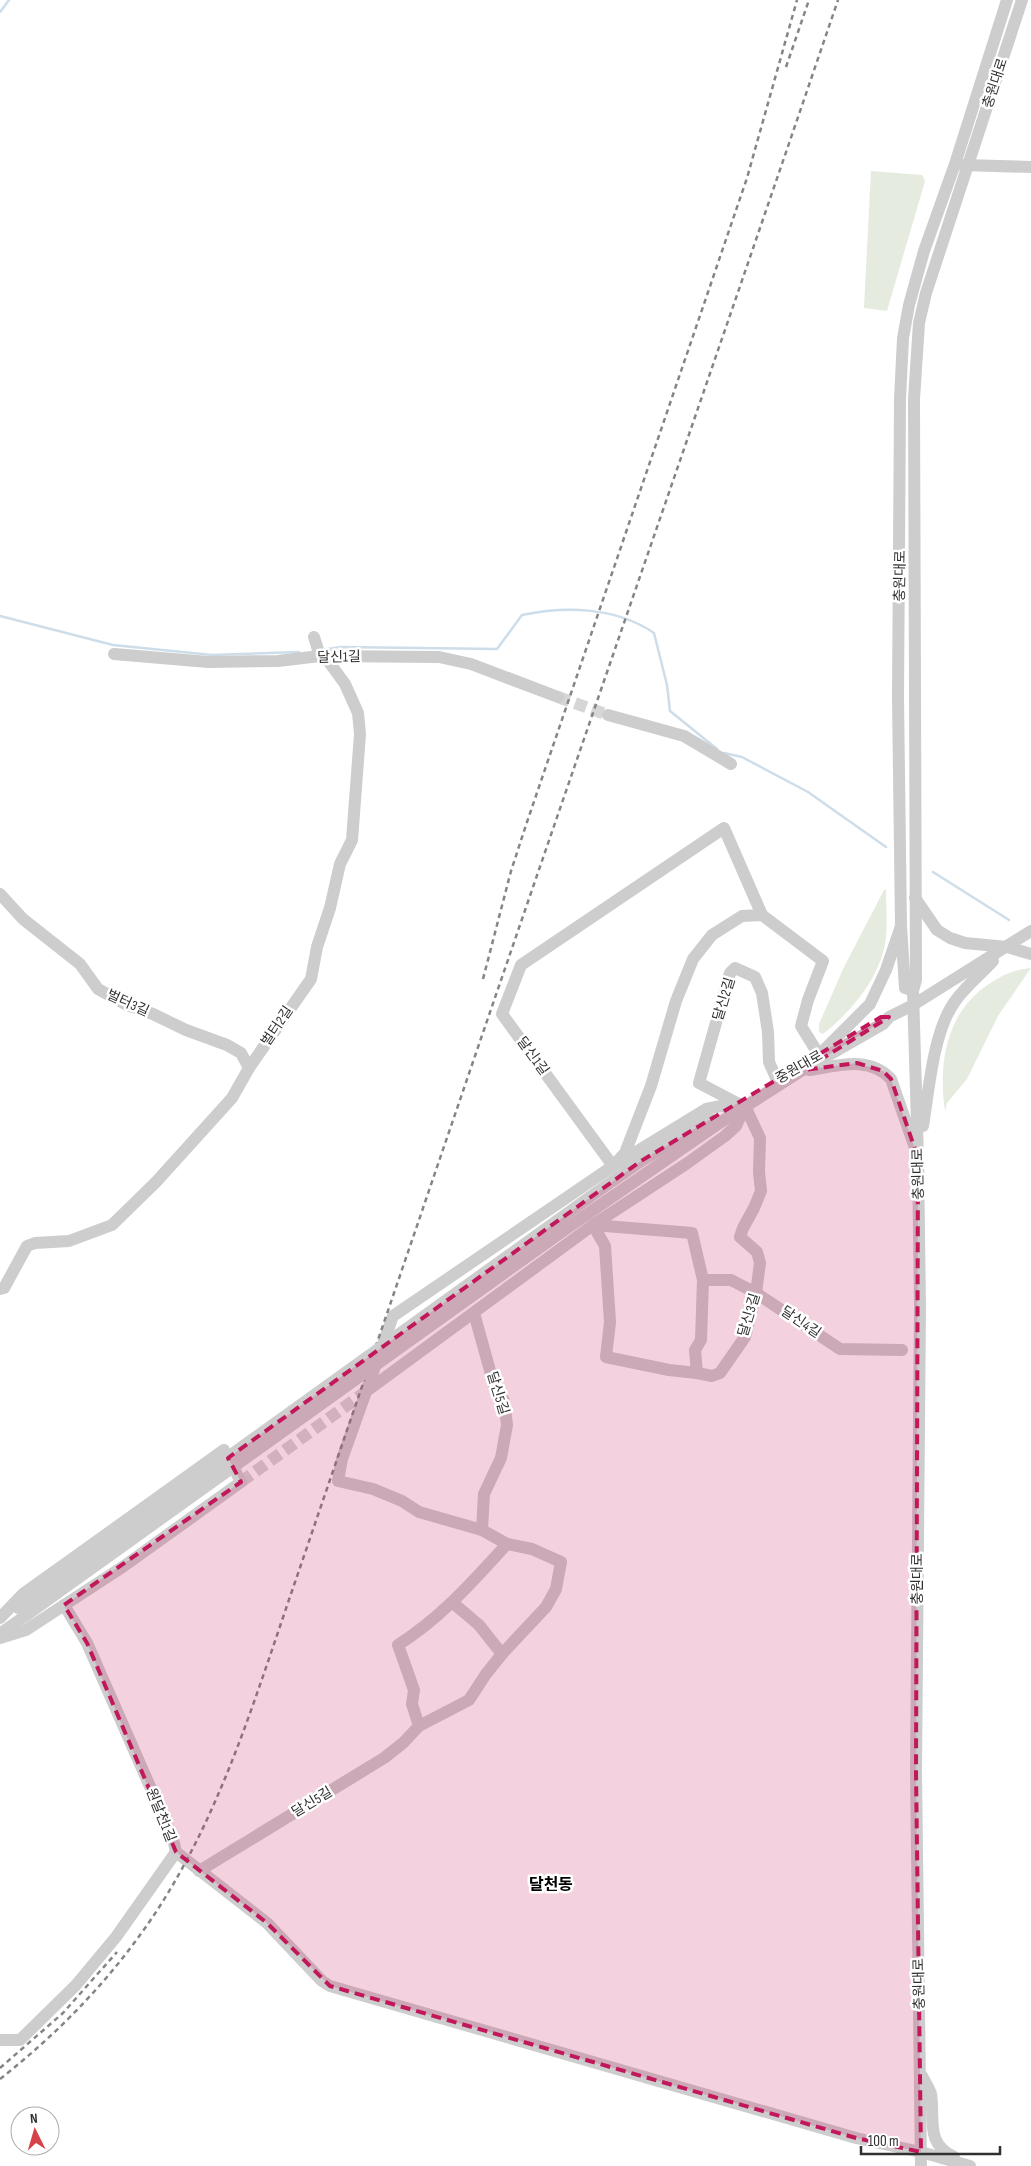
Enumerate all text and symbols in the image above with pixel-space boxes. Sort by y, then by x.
street label: 충원대로 [979,56,1011,110]
street label: 충원대로 [891,550,909,602]
street label: 달신1길 [317,648,361,666]
street label: 달신2길 [709,975,739,1023]
street label: 벌터3길 [104,986,152,1020]
street label: 벌터2길 [258,1003,296,1049]
street label: 달신1길 [513,1033,553,1079]
street label: 중원대로 [772,1047,826,1087]
street label: 충원대로 [909,1148,927,1200]
street label: 달신3길 [734,1291,764,1339]
street label: 달신4길 [778,1303,824,1341]
street label: 달신5길 [483,1369,513,1417]
street label: 충원대로 [909,1553,926,1605]
street label: 달신5길 [289,1783,335,1821]
street label: 원달천1길 [143,1786,179,1844]
district label: 달천동 [529,1875,573,1895]
street label: 충원대로 [910,1958,928,2010]
north arrow [10,2106,60,2156]
text: N [29,2110,38,2127]
scale bar [861,2124,1000,2156]
text: 100 m [868,2132,899,2151]

